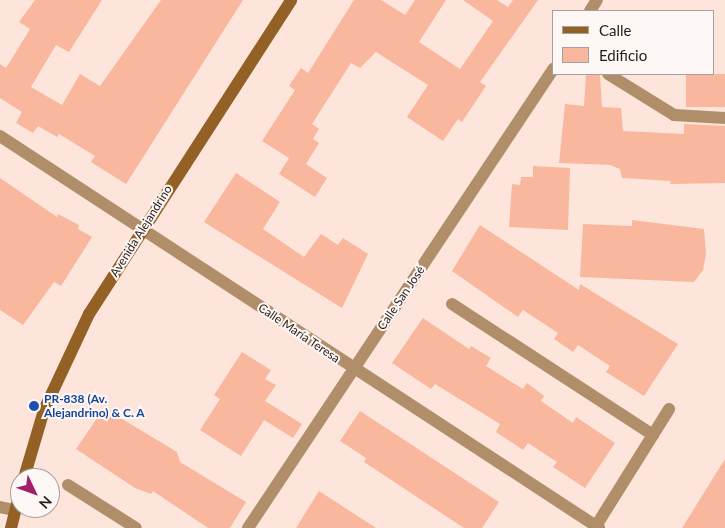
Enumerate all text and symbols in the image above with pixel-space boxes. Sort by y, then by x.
legend [552,10,715,75]
text: Calle [599,21,631,39]
text: Edificio [599,46,647,64]
street label: Avenida Alejandrino [107,182,175,280]
street label: Calle San José [374,263,428,333]
street label: Calle María Teresa [255,300,343,366]
place label: PR-838 (Av. Alejandrino) & C. A [44,392,145,420]
marker: PR-838 (Av. Alejandrino) & C. A [28,400,40,412]
north arrow [10,468,60,518]
text: N [36,493,56,512]

